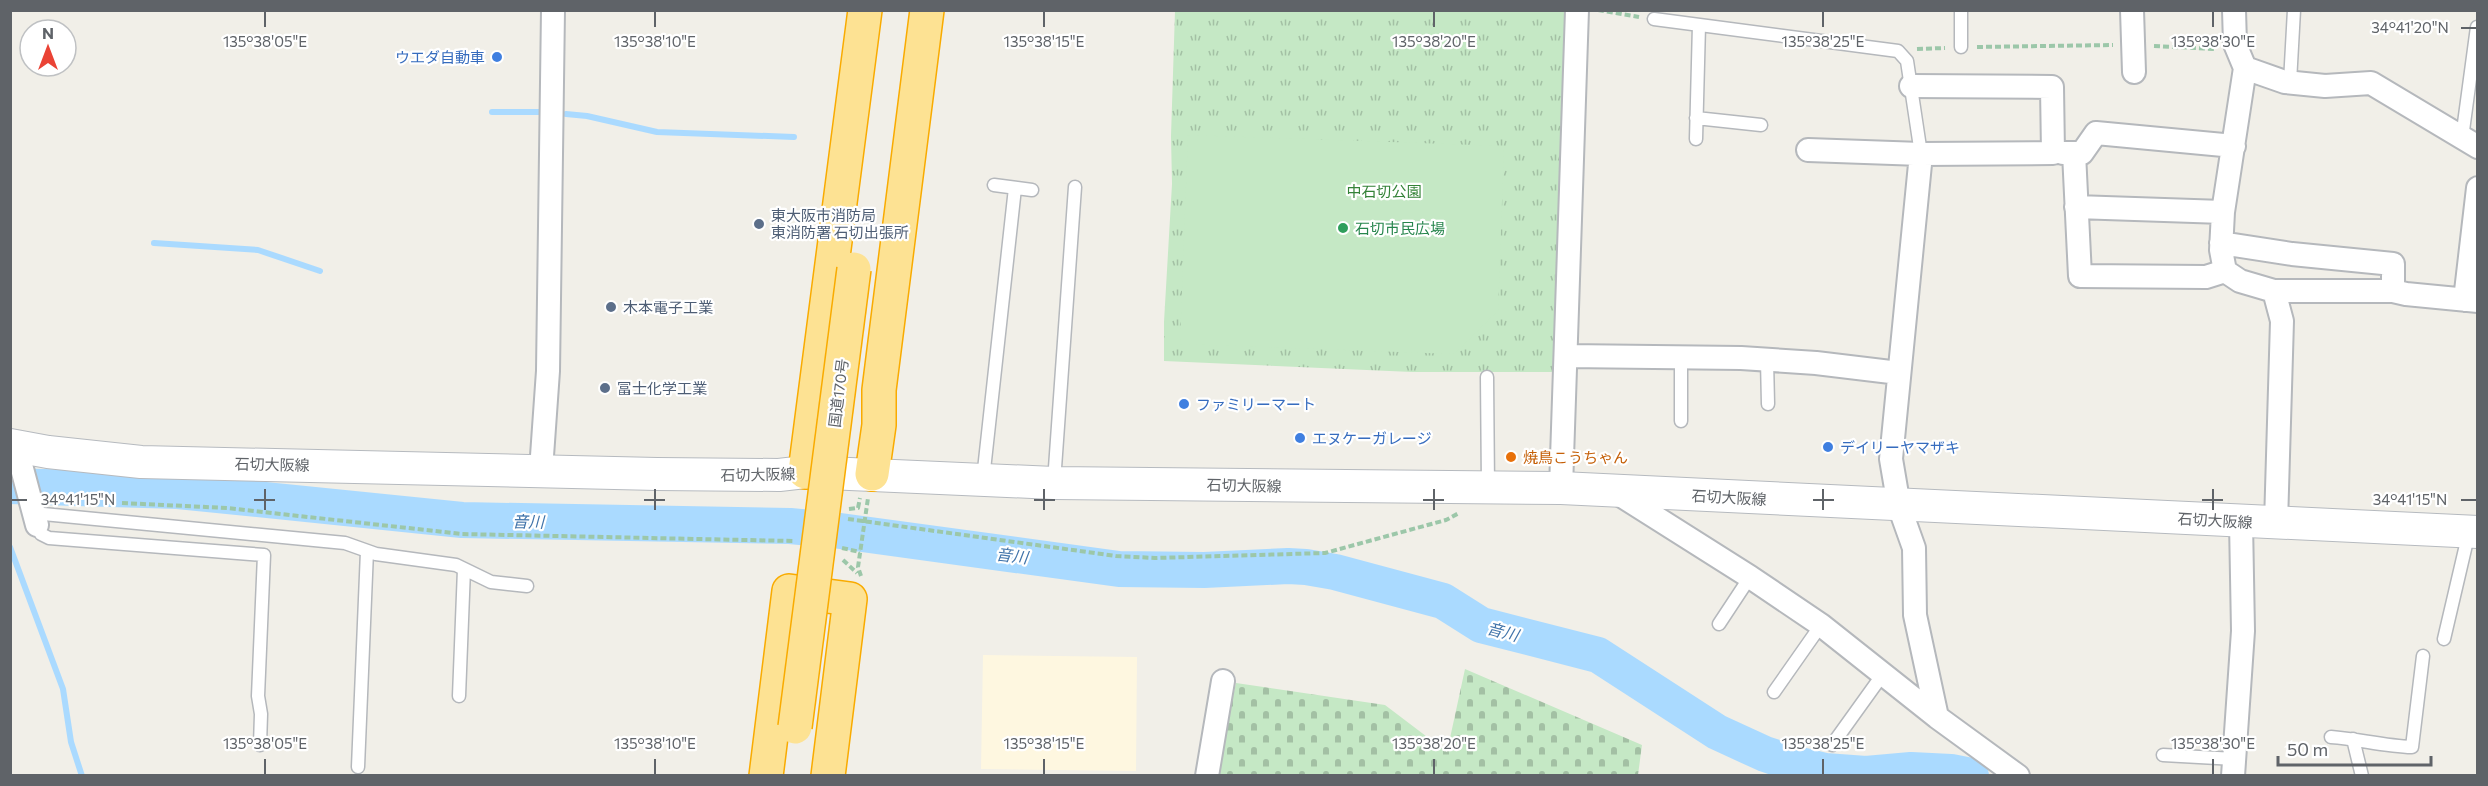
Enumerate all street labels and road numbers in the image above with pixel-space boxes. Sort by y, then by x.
street label: 国道170号 [825,358,851,428]
street label: 石切大阪線 [234,454,310,474]
street label: 石切大阪線 [720,464,796,484]
street label: 石切大阪線 [1206,475,1282,495]
street label: 石切大阪線 [1691,486,1767,508]
street label: 石切大阪線 [2177,509,2253,531]

